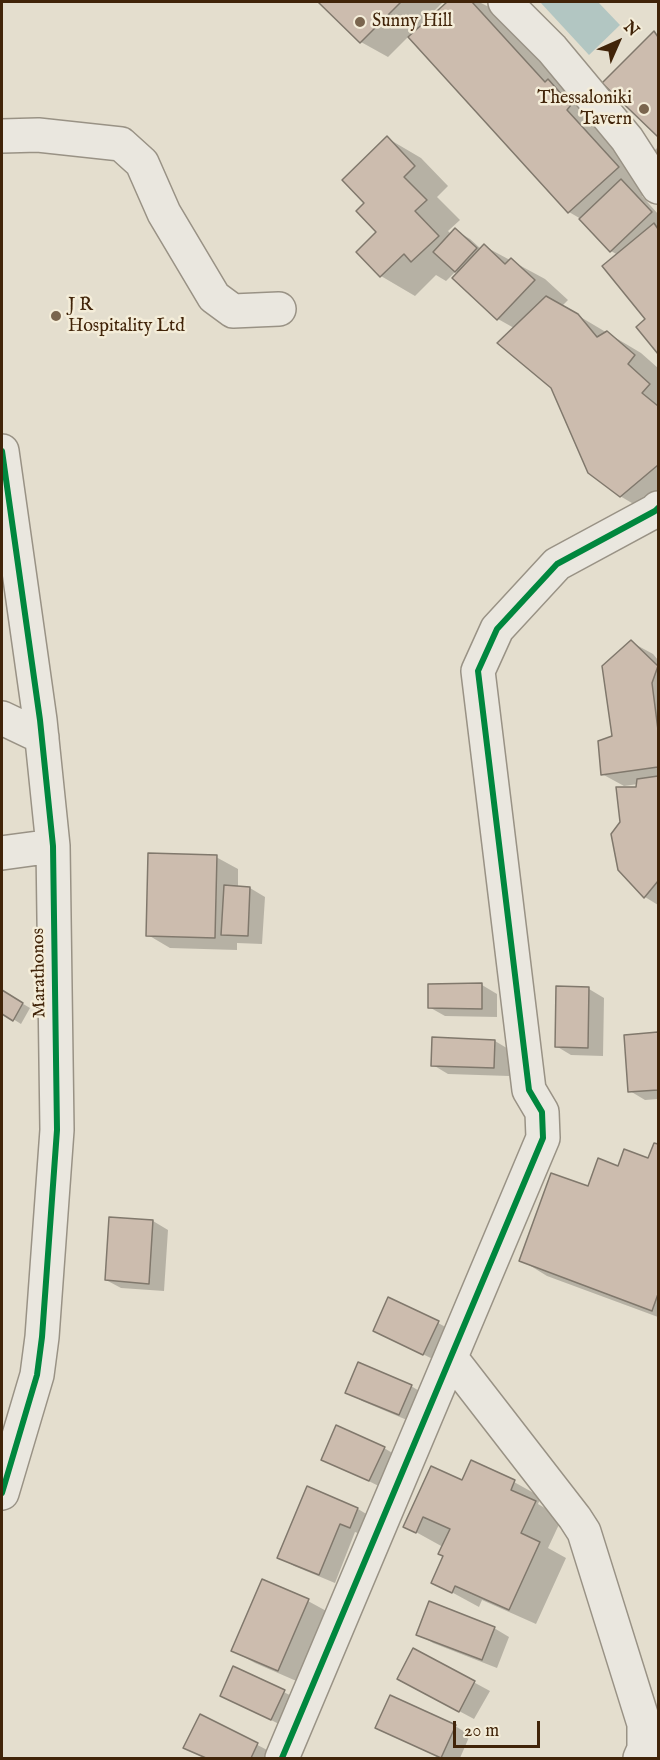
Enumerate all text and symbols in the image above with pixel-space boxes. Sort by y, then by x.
place label: Sunny Hill [372,11,453,33]
north arrow [588,12,648,72]
marker: Sunny Hill [353,15,367,29]
text: N [619,17,643,41]
place label: Thessaloniki Tavern [537,88,632,130]
marker: Thessaloniki Tavern [637,102,651,116]
place label: J R Hospitality Ltd [68,295,185,338]
marker: J R Hospitality Ltd [49,309,63,323]
street label: Marathonos [28,928,52,1018]
scale bar [456,1709,543,1747]
text: 20 m [464,1720,499,1743]

